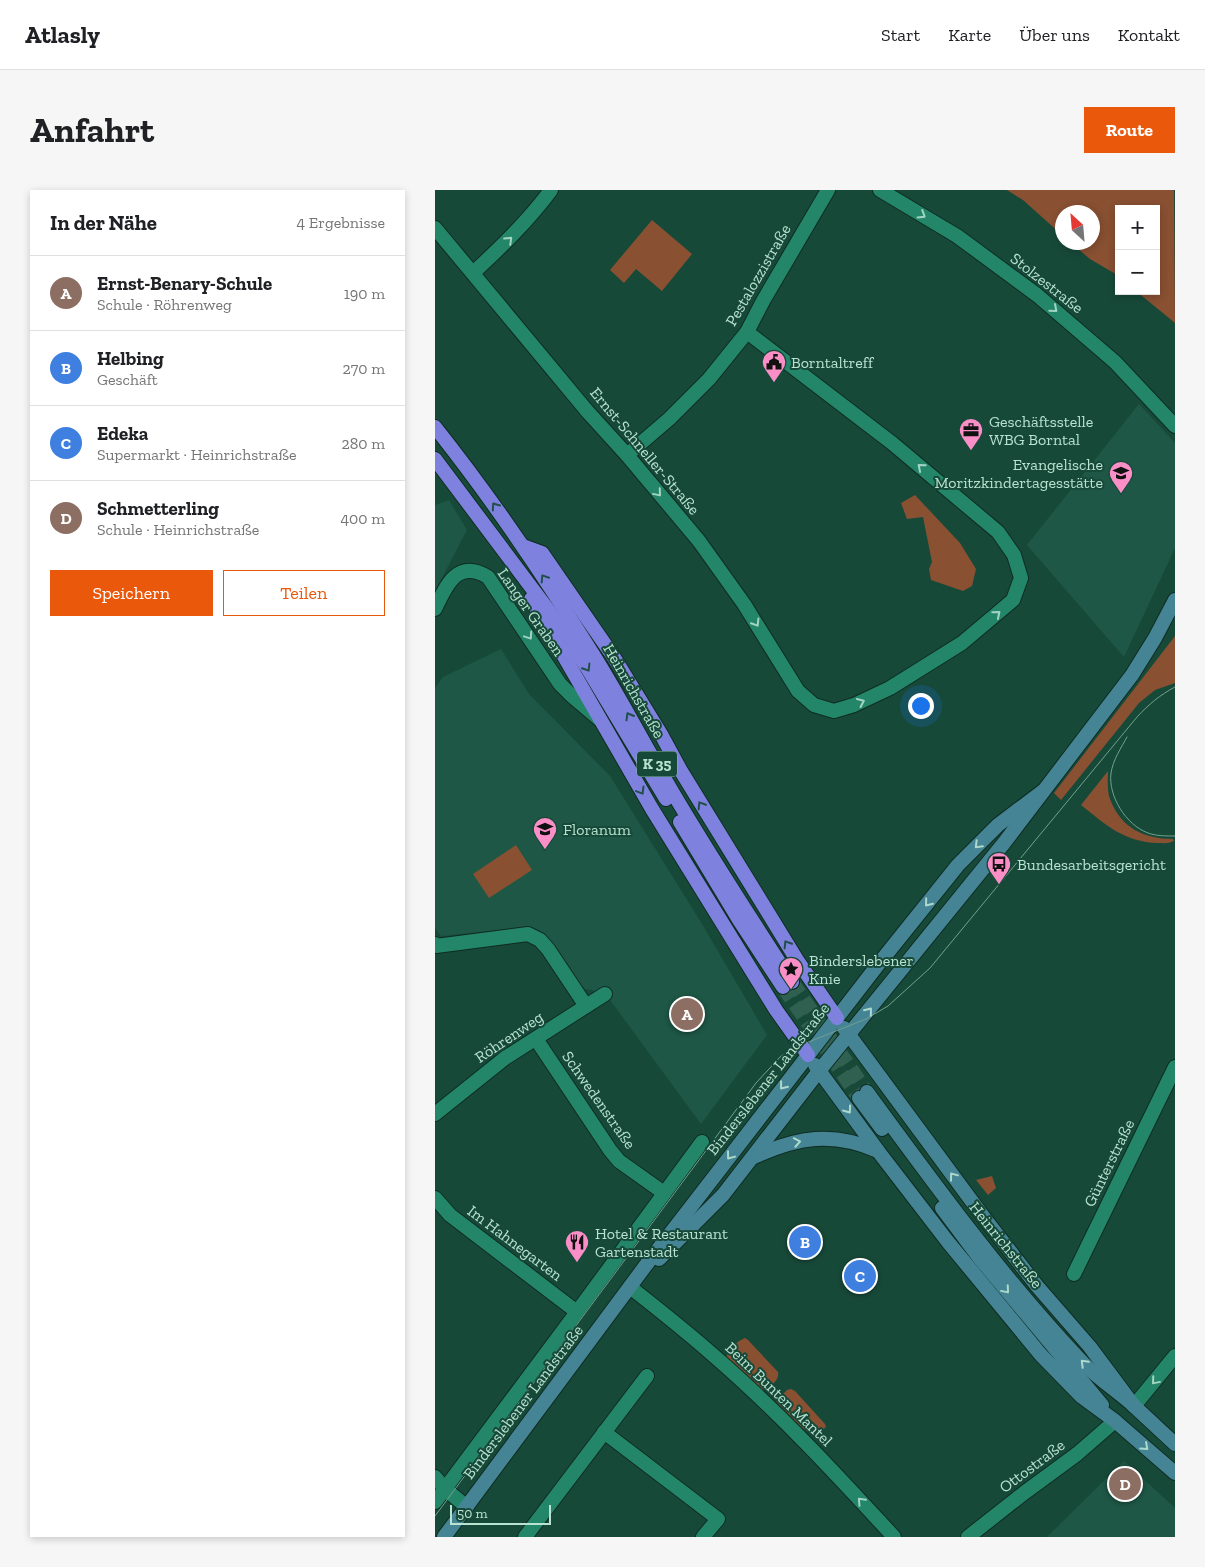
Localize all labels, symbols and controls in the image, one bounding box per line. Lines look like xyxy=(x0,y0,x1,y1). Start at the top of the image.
text: Atlasly xyxy=(25,20,100,49)
text: Start xyxy=(881,24,920,46)
text: Karte xyxy=(948,24,991,46)
text: Über uns xyxy=(1019,24,1090,46)
text: Kontakt xyxy=(1118,24,1180,46)
button: Route xyxy=(1084,107,1175,153)
text: Anfahrt xyxy=(30,109,154,151)
north arrow xyxy=(1055,205,1100,250)
map controls xyxy=(1115,205,1160,295)
button: + xyxy=(1115,205,1160,250)
one-way arrow xyxy=(916,208,925,218)
text: In der Nähe xyxy=(50,210,157,235)
text: 4 Ergebnisse xyxy=(297,213,385,232)
street label: Pestalozzistraße xyxy=(721,221,795,329)
one-way arrow xyxy=(503,237,512,246)
street label: Stolzestraße xyxy=(1007,249,1087,317)
button: − xyxy=(1115,250,1160,295)
text: Ernst-Benary-Schule xyxy=(97,272,272,295)
text: A xyxy=(61,284,72,303)
text: 190 m xyxy=(344,284,385,303)
text: Schule · Röhrenweg xyxy=(97,295,232,314)
one-way arrow xyxy=(1048,303,1057,312)
text: Helbing xyxy=(97,347,164,370)
public building icon: Borntaltreff xyxy=(761,349,787,383)
place label: Borntaltreff xyxy=(791,353,875,372)
text: B xyxy=(61,359,71,378)
text: 270 m xyxy=(343,359,385,378)
text: Geschäft xyxy=(97,370,158,389)
street label: Ernst-Schneller-Straße xyxy=(586,383,704,519)
place label: Geschäftsstelle WBG Borntal xyxy=(989,412,1093,449)
office icon: Geschäftsstelle WBG Borntal xyxy=(958,417,984,451)
text: Edeka xyxy=(97,422,148,445)
text: C xyxy=(61,434,71,453)
text: 280 m xyxy=(341,434,385,453)
text: Supermarkt · Heinrichstraße xyxy=(97,445,297,464)
place label: Evangelische Moritzkindertagesstätte xyxy=(934,455,1103,492)
school or university icon: Evangelische Moritzkindertagesstätte xyxy=(1108,460,1134,494)
one-way arrow xyxy=(917,463,926,472)
one-way arrow xyxy=(653,487,661,496)
text: Schmetterling xyxy=(97,497,219,520)
one-way arrow xyxy=(492,502,501,512)
text: D xyxy=(60,509,72,528)
text: 400 m xyxy=(341,509,385,528)
text: Schule · Heinrichstraße xyxy=(97,520,259,539)
street label: Langer Graben xyxy=(494,564,569,660)
button: Speichern xyxy=(50,570,213,616)
button: Teilen xyxy=(223,570,385,616)
one-way arrow xyxy=(541,574,550,584)
one-way arrow xyxy=(991,611,1000,620)
one-way arrow xyxy=(749,617,759,626)
one-way arrow xyxy=(523,631,532,640)
street label: Heinrichstraße xyxy=(599,640,669,742)
one-way arrow xyxy=(580,662,590,671)
your location xyxy=(908,693,934,719)
one-way arrow xyxy=(856,698,865,708)
one-way arrow xyxy=(625,713,635,722)
road number: K 35 xyxy=(637,752,677,776)
one-way arrow xyxy=(635,785,645,794)
one-way arrow xyxy=(698,802,708,811)
school or university icon: Floranum xyxy=(532,816,558,850)
place label: Floranum xyxy=(563,820,631,839)
one-way arrow xyxy=(975,839,984,848)
bus stop icon: Bundesarbeitsgericht xyxy=(986,851,1012,885)
place label: Bundesarbeitsgericht xyxy=(1017,855,1166,874)
one-way arrow xyxy=(925,897,933,906)
one-way arrow xyxy=(783,940,793,949)
place label: Binderslebener Knie xyxy=(809,951,914,988)
place icon: Binderslebener Knie xyxy=(778,956,804,990)
pin: A xyxy=(671,995,703,1033)
street label: Binderslebener Landstraße xyxy=(703,999,833,1159)
street label: Röhrenweg xyxy=(471,1007,547,1067)
one-way arrow xyxy=(863,1008,871,1017)
street label: Schwedenstraße xyxy=(558,1047,640,1153)
one-way arrow xyxy=(781,1080,789,1089)
one-way arrow xyxy=(842,1104,851,1114)
street label: Günterstraße xyxy=(1080,1116,1138,1210)
one-way arrow xyxy=(792,1137,801,1148)
one-way arrow xyxy=(727,1150,735,1159)
one-way arrow xyxy=(951,1173,959,1182)
street label: Heinrichstraße xyxy=(965,1198,1047,1292)
street label: Im Hahnegarten xyxy=(464,1201,567,1285)
pin: B xyxy=(789,1223,821,1261)
place label: Hotel & Restaurant Gartenstadt xyxy=(595,1224,728,1261)
restaurant icon: Hotel & Restaurant Gartenstadt xyxy=(564,1229,590,1263)
pin: C xyxy=(844,1257,876,1295)
one-way arrow xyxy=(1000,1284,1008,1293)
street label: Binderslebener Landstraße xyxy=(459,1321,587,1483)
street label: Beim Bunten Mantel xyxy=(721,1338,837,1450)
one-way arrow xyxy=(1081,1360,1090,1369)
one-way arrow xyxy=(1152,1375,1160,1384)
street label: Ottostraße xyxy=(995,1435,1069,1497)
one-way arrow xyxy=(1139,1441,1148,1450)
pin: D xyxy=(1109,1465,1141,1503)
one-way arrow xyxy=(858,1498,867,1507)
scale bar xyxy=(450,1502,551,1525)
text: 50 m xyxy=(457,1505,488,1522)

